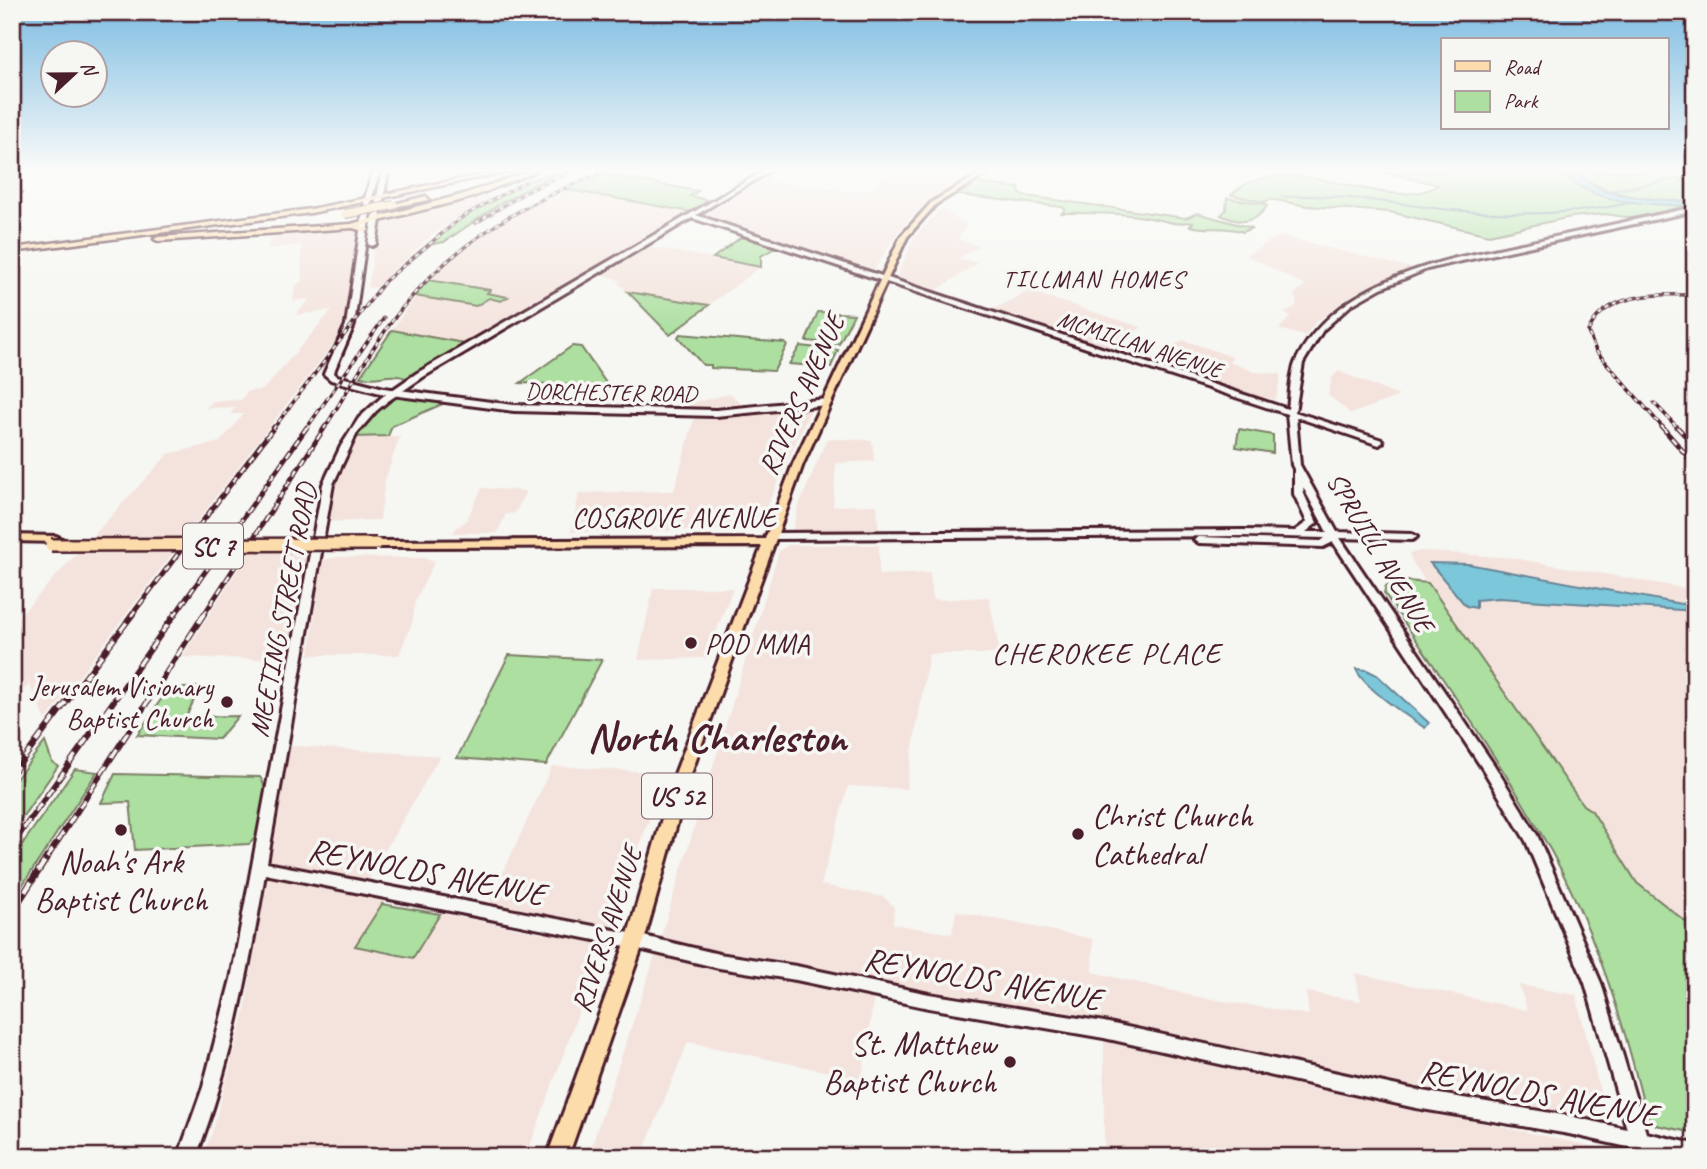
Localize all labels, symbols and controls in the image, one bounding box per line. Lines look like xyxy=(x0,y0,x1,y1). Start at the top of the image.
north arrow xyxy=(38,38,108,108)
legend xyxy=(1441,38,1668,130)
text: Road xyxy=(1504,54,1543,80)
text: N xyxy=(76,58,103,81)
text: Park xyxy=(1504,88,1539,114)
district label: TILLMAN HOMES xyxy=(1003,264,1188,294)
street label: MCMILLAN AVENUE xyxy=(1054,304,1229,386)
street label: RIVERS AVENUE xyxy=(750,305,854,480)
street label: DORCHESTER ROAD xyxy=(525,377,700,409)
street label: SPRUILL AVENUE xyxy=(1319,466,1444,642)
street label: MEETING STREET ROAD xyxy=(241,478,325,740)
street label: COSGROVE AVENUE xyxy=(572,500,779,535)
road number: SC 7 xyxy=(183,524,243,568)
place label: POD MMA xyxy=(705,626,810,661)
district label: CHEROKEE PLACE xyxy=(992,634,1224,672)
marker: POD MMA xyxy=(683,635,699,651)
place label: Jerusalem Visionary Baptist Church xyxy=(29,669,215,736)
marker: Jerusalem Visionary Baptist Church xyxy=(219,694,235,710)
district label: North Charleston xyxy=(588,711,849,764)
road number: US 52 xyxy=(642,774,712,818)
place label: Christ Church Cathedral xyxy=(1092,795,1254,875)
marker: Noah's Ark Baptist Church xyxy=(113,822,129,838)
marker: Christ Church Cathedral xyxy=(1070,826,1086,842)
street label: REYNOLDS AVENUE xyxy=(305,828,553,916)
street label: RIVERS AVENUE xyxy=(563,838,651,1017)
place label: Noah's Ark Baptist Church xyxy=(35,841,209,921)
street label: REYNOLDS AVENUE xyxy=(861,937,1109,1021)
place label: St. Matthew Baptist Church xyxy=(823,1023,999,1103)
street label: REYNOLDS AVENUE xyxy=(1417,1049,1665,1137)
marker: St. Matthew Baptist Church xyxy=(1002,1054,1018,1070)

